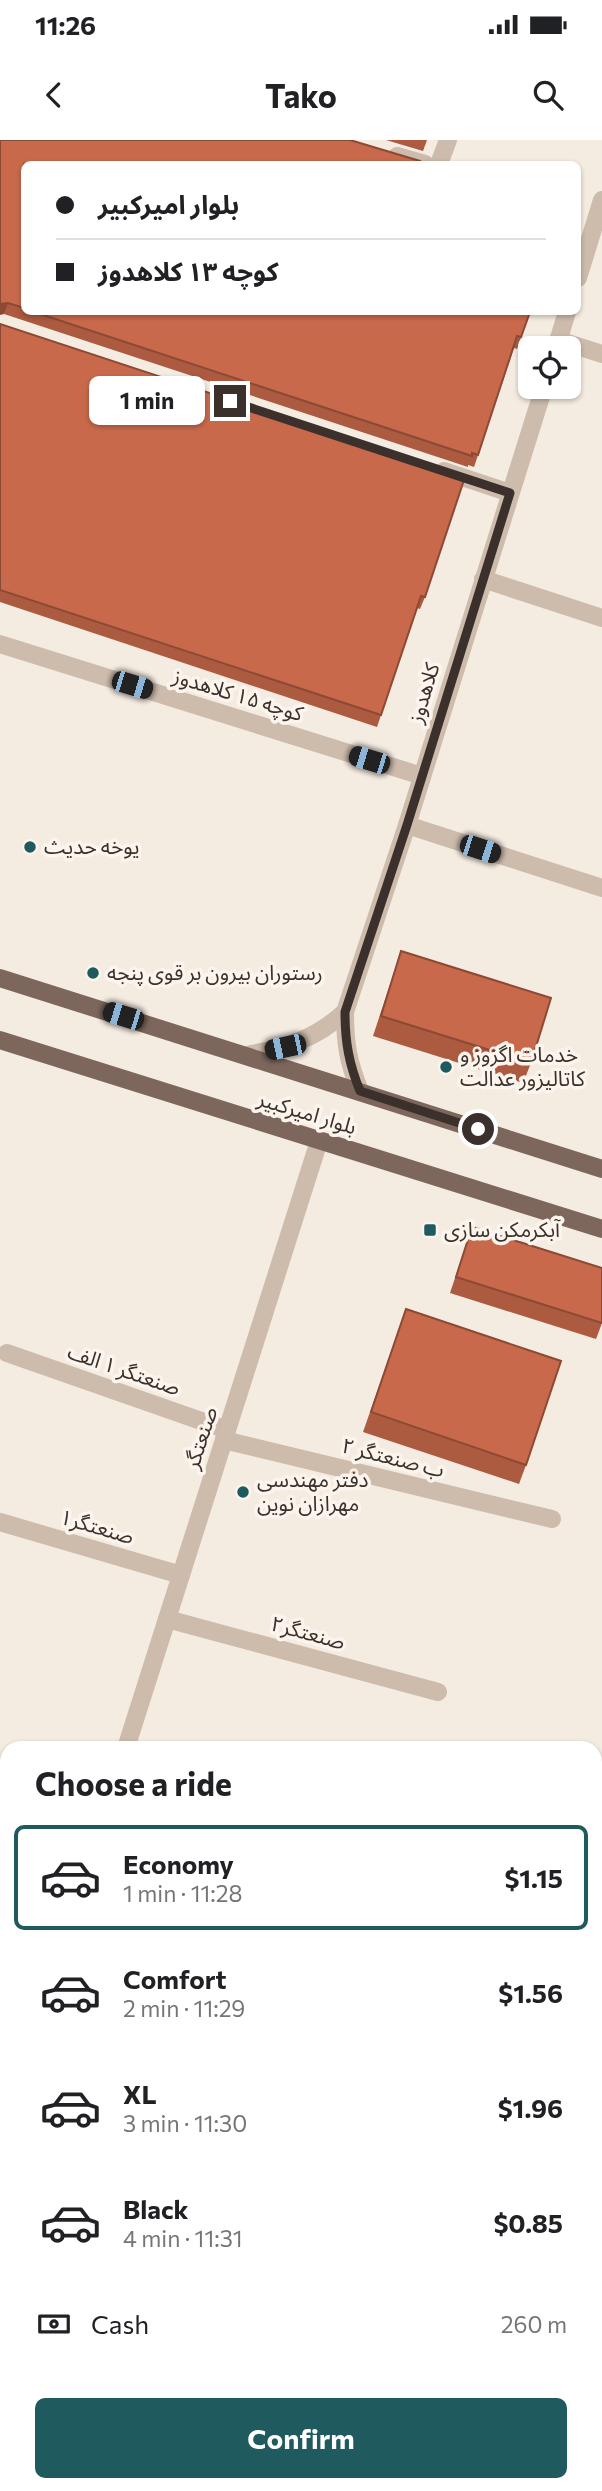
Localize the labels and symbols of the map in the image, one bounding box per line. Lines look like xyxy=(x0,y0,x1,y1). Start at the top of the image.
callout: 1 min xyxy=(90,376,205,426)
route end xyxy=(214,385,246,417)
street label: کلاهدوز xyxy=(401,659,445,727)
street label: کوچه ۱۵ کلاهدوز xyxy=(169,662,307,727)
car xyxy=(109,669,156,701)
car xyxy=(346,744,393,776)
place label: یوخه حدیث xyxy=(44,833,140,859)
car xyxy=(457,833,504,865)
marker: یوخه حدیث xyxy=(22,839,38,855)
place label: رستوران بیرون بر قوی پنجه xyxy=(107,959,323,986)
marker: رستوران بیرون بر قوی پنجه xyxy=(85,965,101,981)
car xyxy=(100,1000,147,1032)
car xyxy=(263,1032,308,1062)
place label: خدمات اگزوز و کاتالیزور عدالت xyxy=(460,1041,585,1091)
marker: خدمات اگزوز و کاتالیزور عدالت xyxy=(438,1059,454,1075)
street label: بلوار امیرکبیر xyxy=(254,1084,360,1139)
route start xyxy=(462,1113,494,1145)
place label: آبکرمکن سازی xyxy=(444,1216,561,1242)
marker: آبکرمکن سازی xyxy=(422,1222,438,1238)
street label: صنعتگر ۱ الف xyxy=(65,1338,184,1400)
street label: صنعتگر xyxy=(177,1403,222,1473)
street label: ۲ ب صنعتگر xyxy=(339,1432,447,1482)
place label: دفتر مهندسی مهرازان نوین xyxy=(257,1466,369,1516)
marker: دفتر مهندسی مهرازان نوین xyxy=(235,1484,251,1500)
street label: صنعتگر۱ xyxy=(57,1503,137,1549)
street label: صنعتگر۲ xyxy=(268,1610,348,1654)

